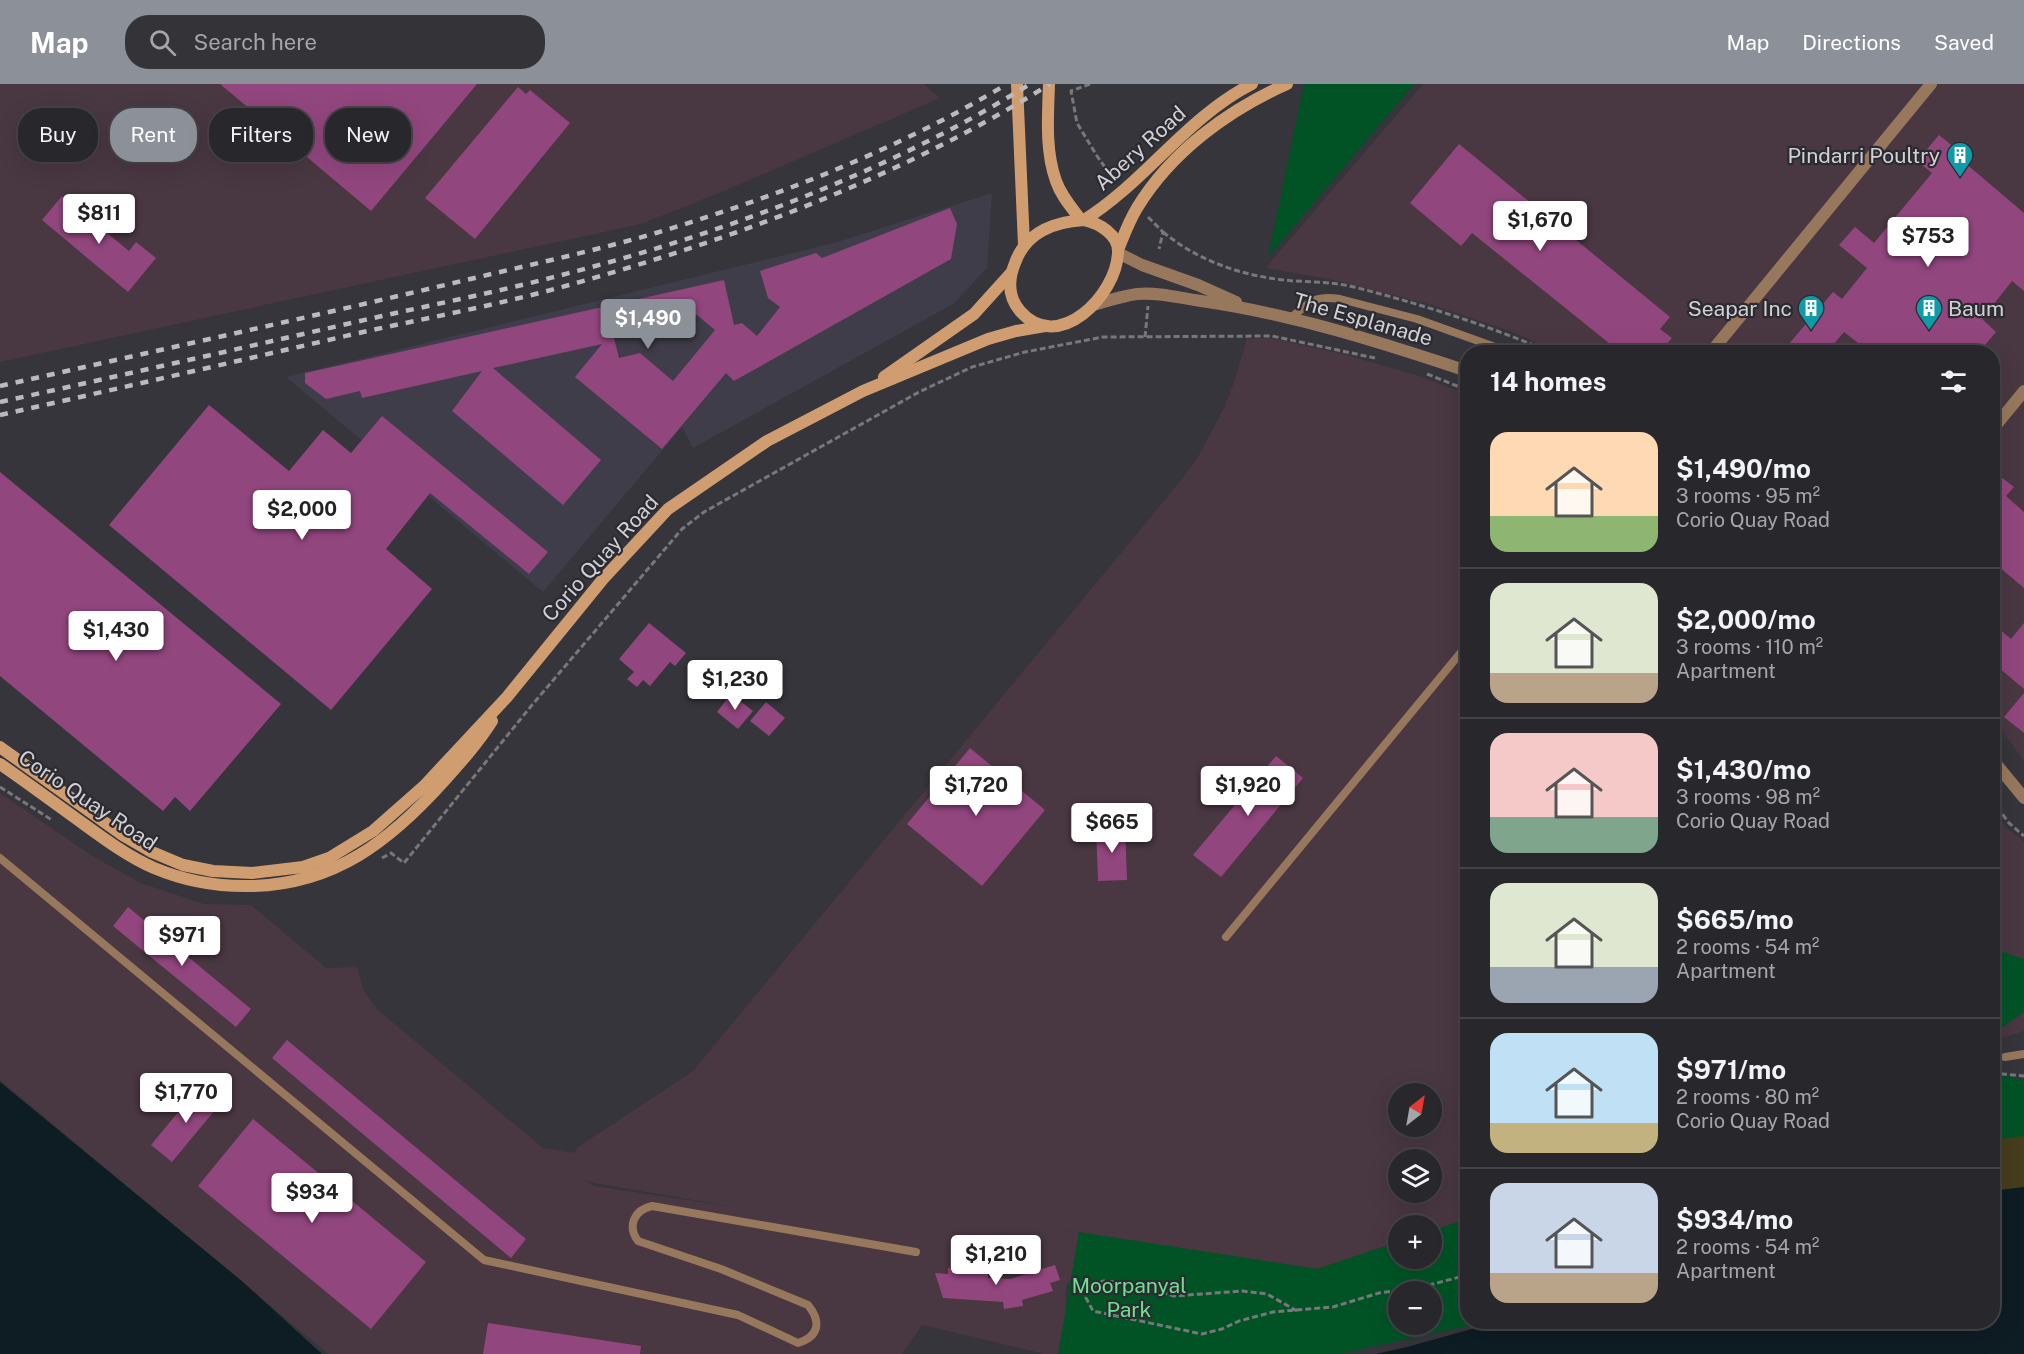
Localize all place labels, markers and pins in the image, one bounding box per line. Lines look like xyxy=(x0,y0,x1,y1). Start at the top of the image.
building icon: Pindarri Poultry xyxy=(1945,140,1975,178)
place label: Pindarri Poultry xyxy=(1788,143,1940,168)
pin: $811 xyxy=(63,194,135,245)
pin: $1,670 xyxy=(1491,201,1589,252)
pin: $753 xyxy=(1892,217,1964,268)
building icon: Seapar Inc xyxy=(1796,293,1826,331)
building icon: Baum xyxy=(1914,293,1944,331)
place label: Seapar Inc xyxy=(1688,296,1792,321)
place label: Baum xyxy=(1948,296,2004,321)
pin: $1,490 xyxy=(599,299,697,350)
pin: $2,000 xyxy=(253,490,351,541)
pin: $1,430 xyxy=(67,611,165,662)
pin: $1,230 xyxy=(686,660,784,711)
pin: $1,720 xyxy=(927,766,1025,817)
pin: $1,920 xyxy=(1199,766,1297,817)
pin: $665 xyxy=(1076,803,1148,854)
pin: $971 xyxy=(146,916,218,967)
pin: $1,770 xyxy=(137,1073,235,1124)
pin: $934 xyxy=(276,1173,348,1224)
pin: $1,210 xyxy=(947,1235,1045,1286)

